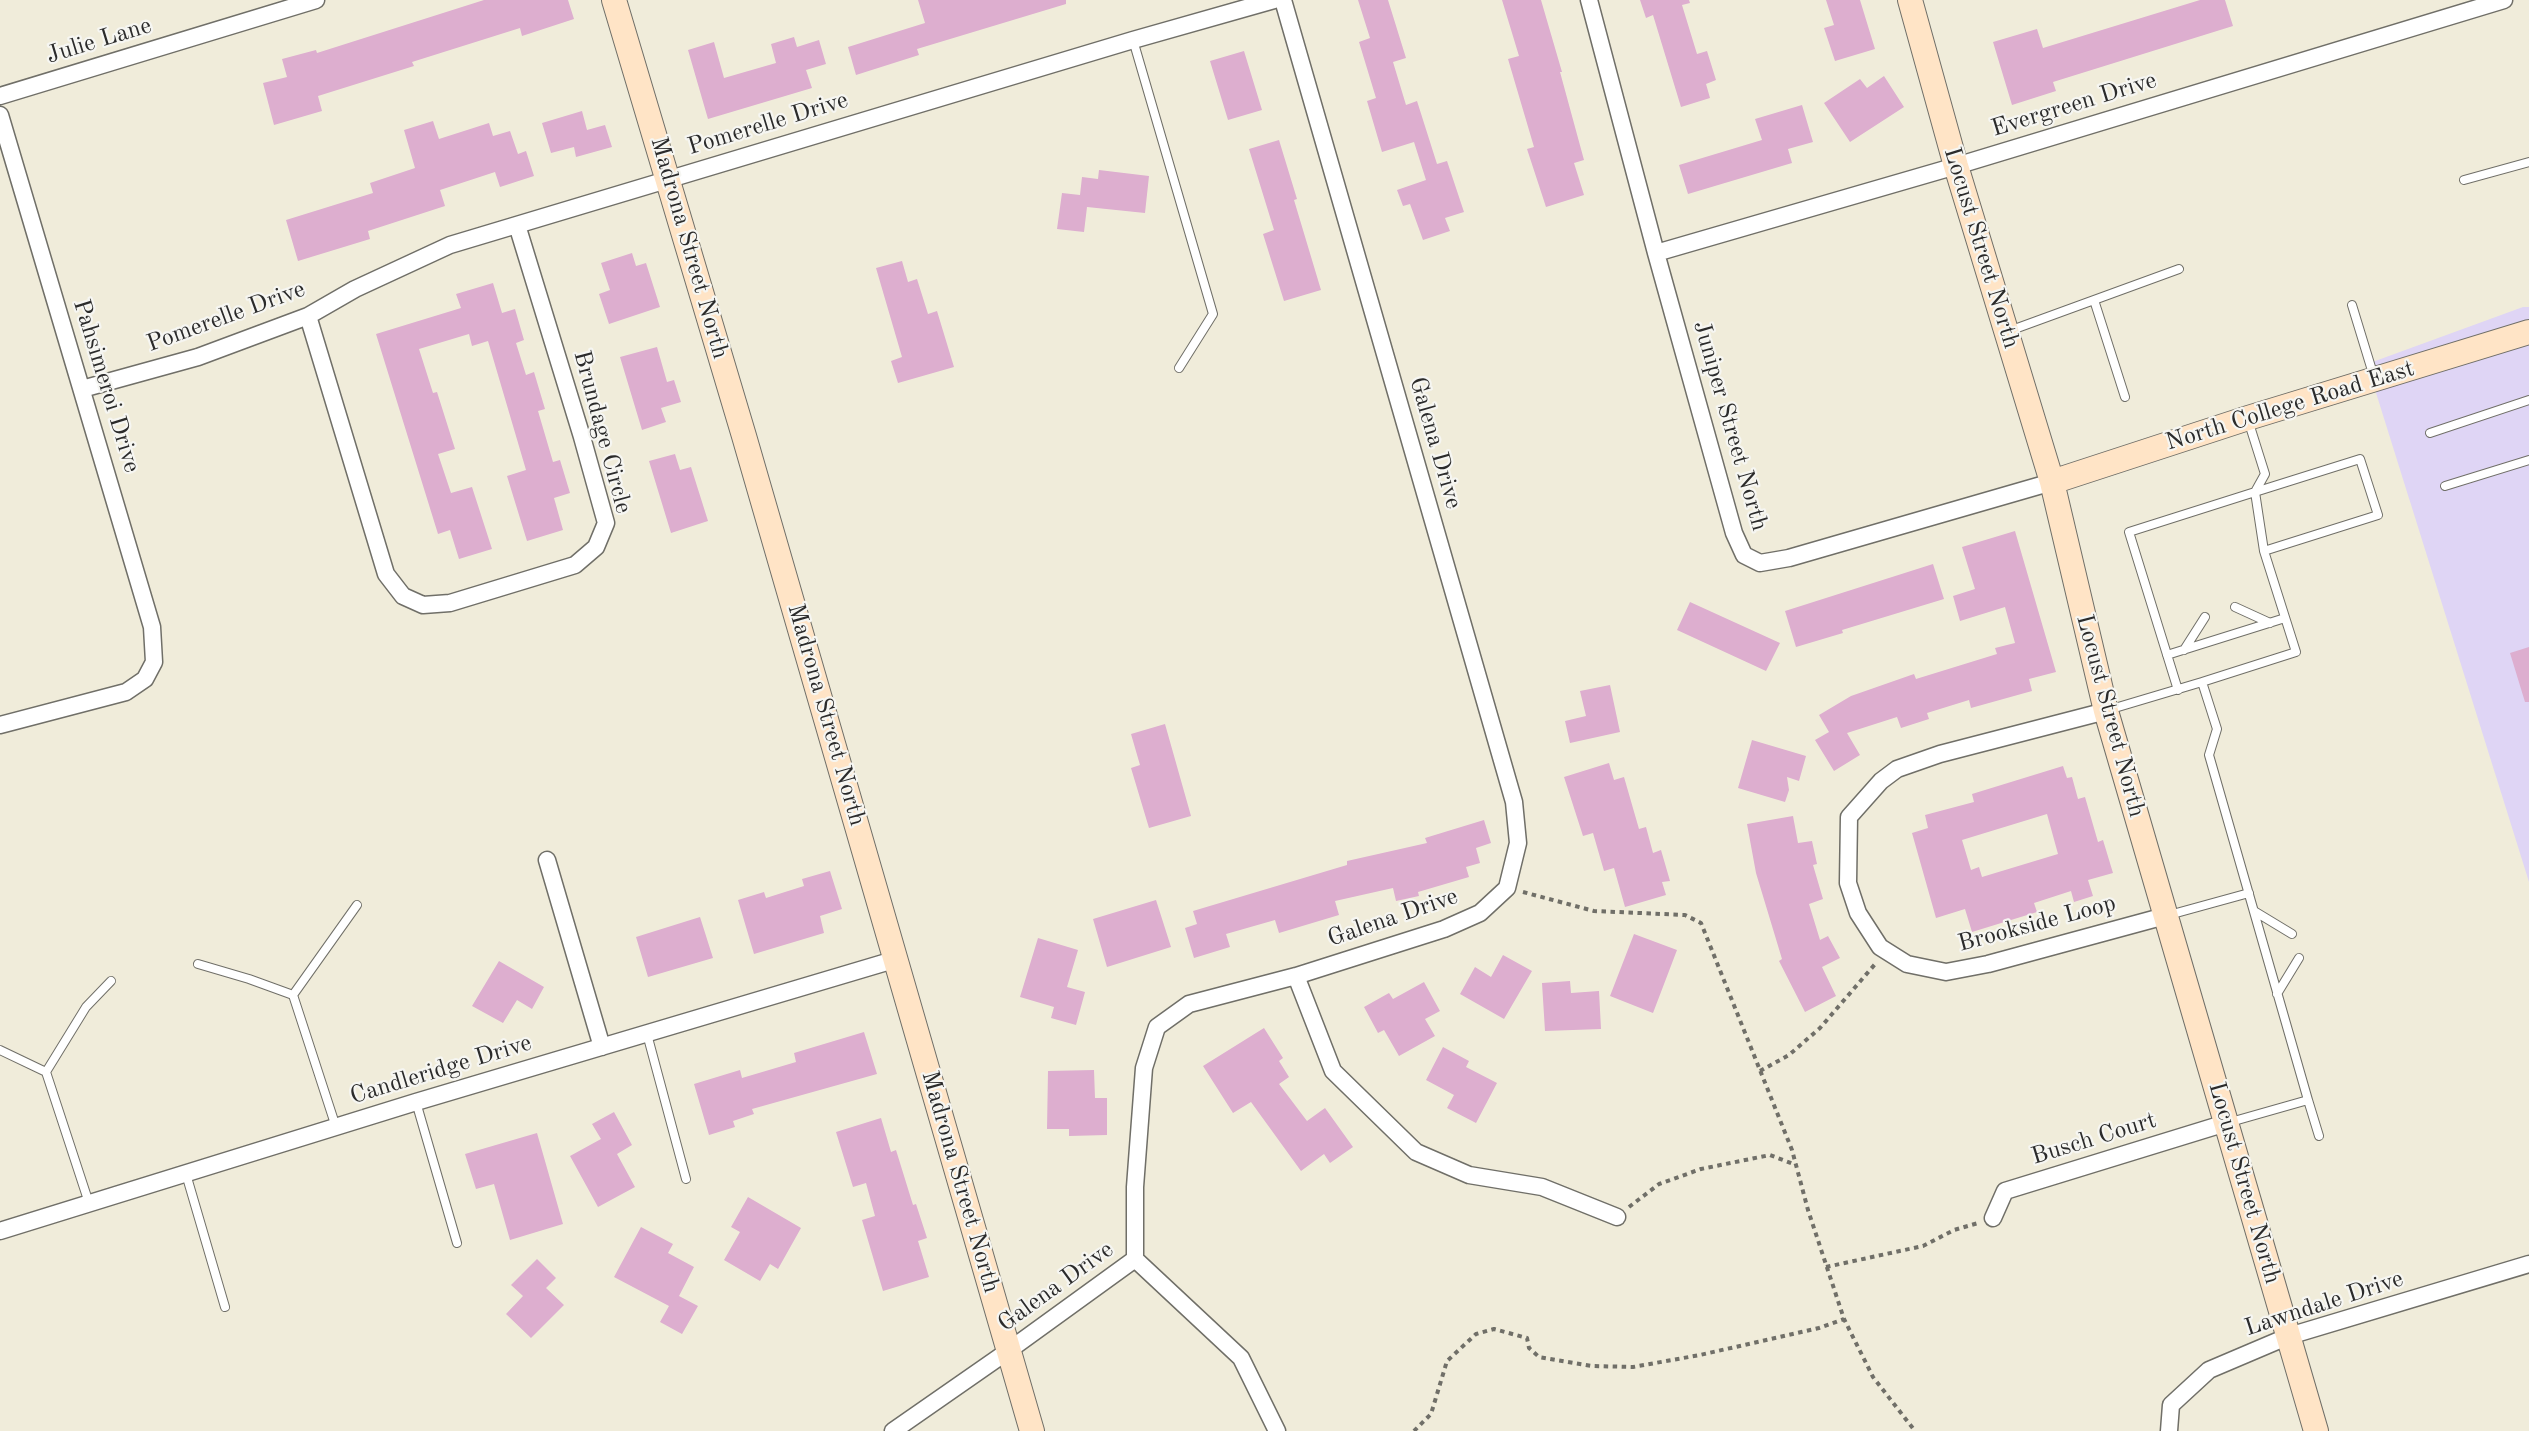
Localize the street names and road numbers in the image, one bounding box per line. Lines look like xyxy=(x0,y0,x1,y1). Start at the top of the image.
street label: Julie Lane xyxy=(43,11,155,71)
street label: Evergreen Drive xyxy=(1988,66,2160,144)
street label: Pomerelle Drive xyxy=(684,86,852,162)
street label: Madrona Street North xyxy=(643,134,735,362)
street label: Locust Street North xyxy=(1937,144,2025,352)
street label: Pomerelle Drive xyxy=(143,275,309,359)
street label: Pahsimeroi Drive xyxy=(66,296,146,476)
street label: Juniper Street North xyxy=(1686,318,1774,534)
street label: Brundage Circle xyxy=(566,347,638,517)
street label: North College Road East xyxy=(2162,354,2418,458)
street label: Galena Drive xyxy=(1402,374,1468,512)
street label: Madrona Street North xyxy=(780,601,872,829)
street label: Locust Street North xyxy=(2069,611,2151,821)
street label: Galena Drive xyxy=(1324,882,1462,954)
street label: Brookside Loop xyxy=(1955,889,2119,959)
street label: Candleridge Drive xyxy=(347,1029,535,1111)
street label: Madrona Street North xyxy=(914,1068,1006,1296)
street label: Locust Street North xyxy=(2201,1079,2287,1287)
street label: Busch Court xyxy=(2028,1106,2160,1172)
street label: Galena Drive xyxy=(993,1235,1119,1339)
street label: Lawndale Drive xyxy=(2241,1265,2407,1343)

